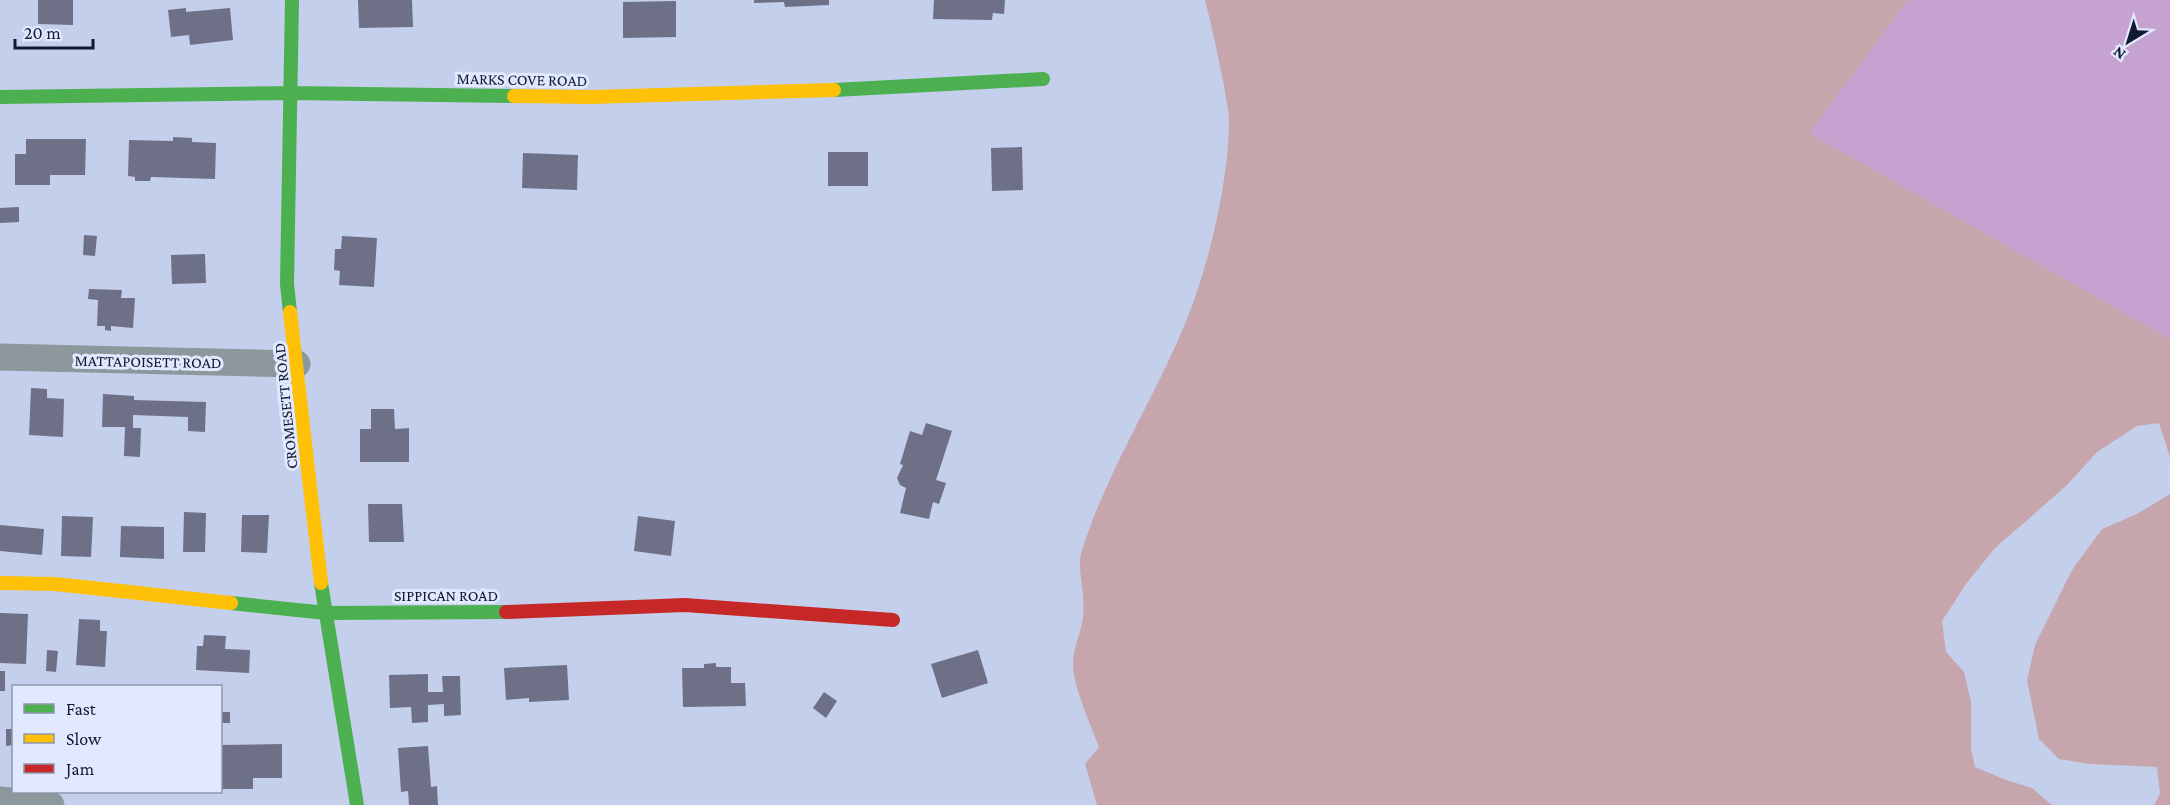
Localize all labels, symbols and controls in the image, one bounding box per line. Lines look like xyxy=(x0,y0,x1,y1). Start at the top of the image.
scale bar xyxy=(15,12,93,50)
north arrow xyxy=(2098,12,2158,72)
text: 20 m xyxy=(24,23,61,43)
text: N xyxy=(2109,43,2129,63)
street label: MARKS COVE ROAD xyxy=(457,70,587,89)
street label: CROMESETT ROAD xyxy=(270,342,301,470)
street label: MATTAPOISETT ROAD xyxy=(74,352,222,371)
street label: SIPPICAN ROAD xyxy=(394,587,498,604)
legend xyxy=(12,685,222,793)
text: Fast xyxy=(66,699,97,719)
text: Slow xyxy=(66,729,102,749)
text: Jam xyxy=(64,759,95,779)

